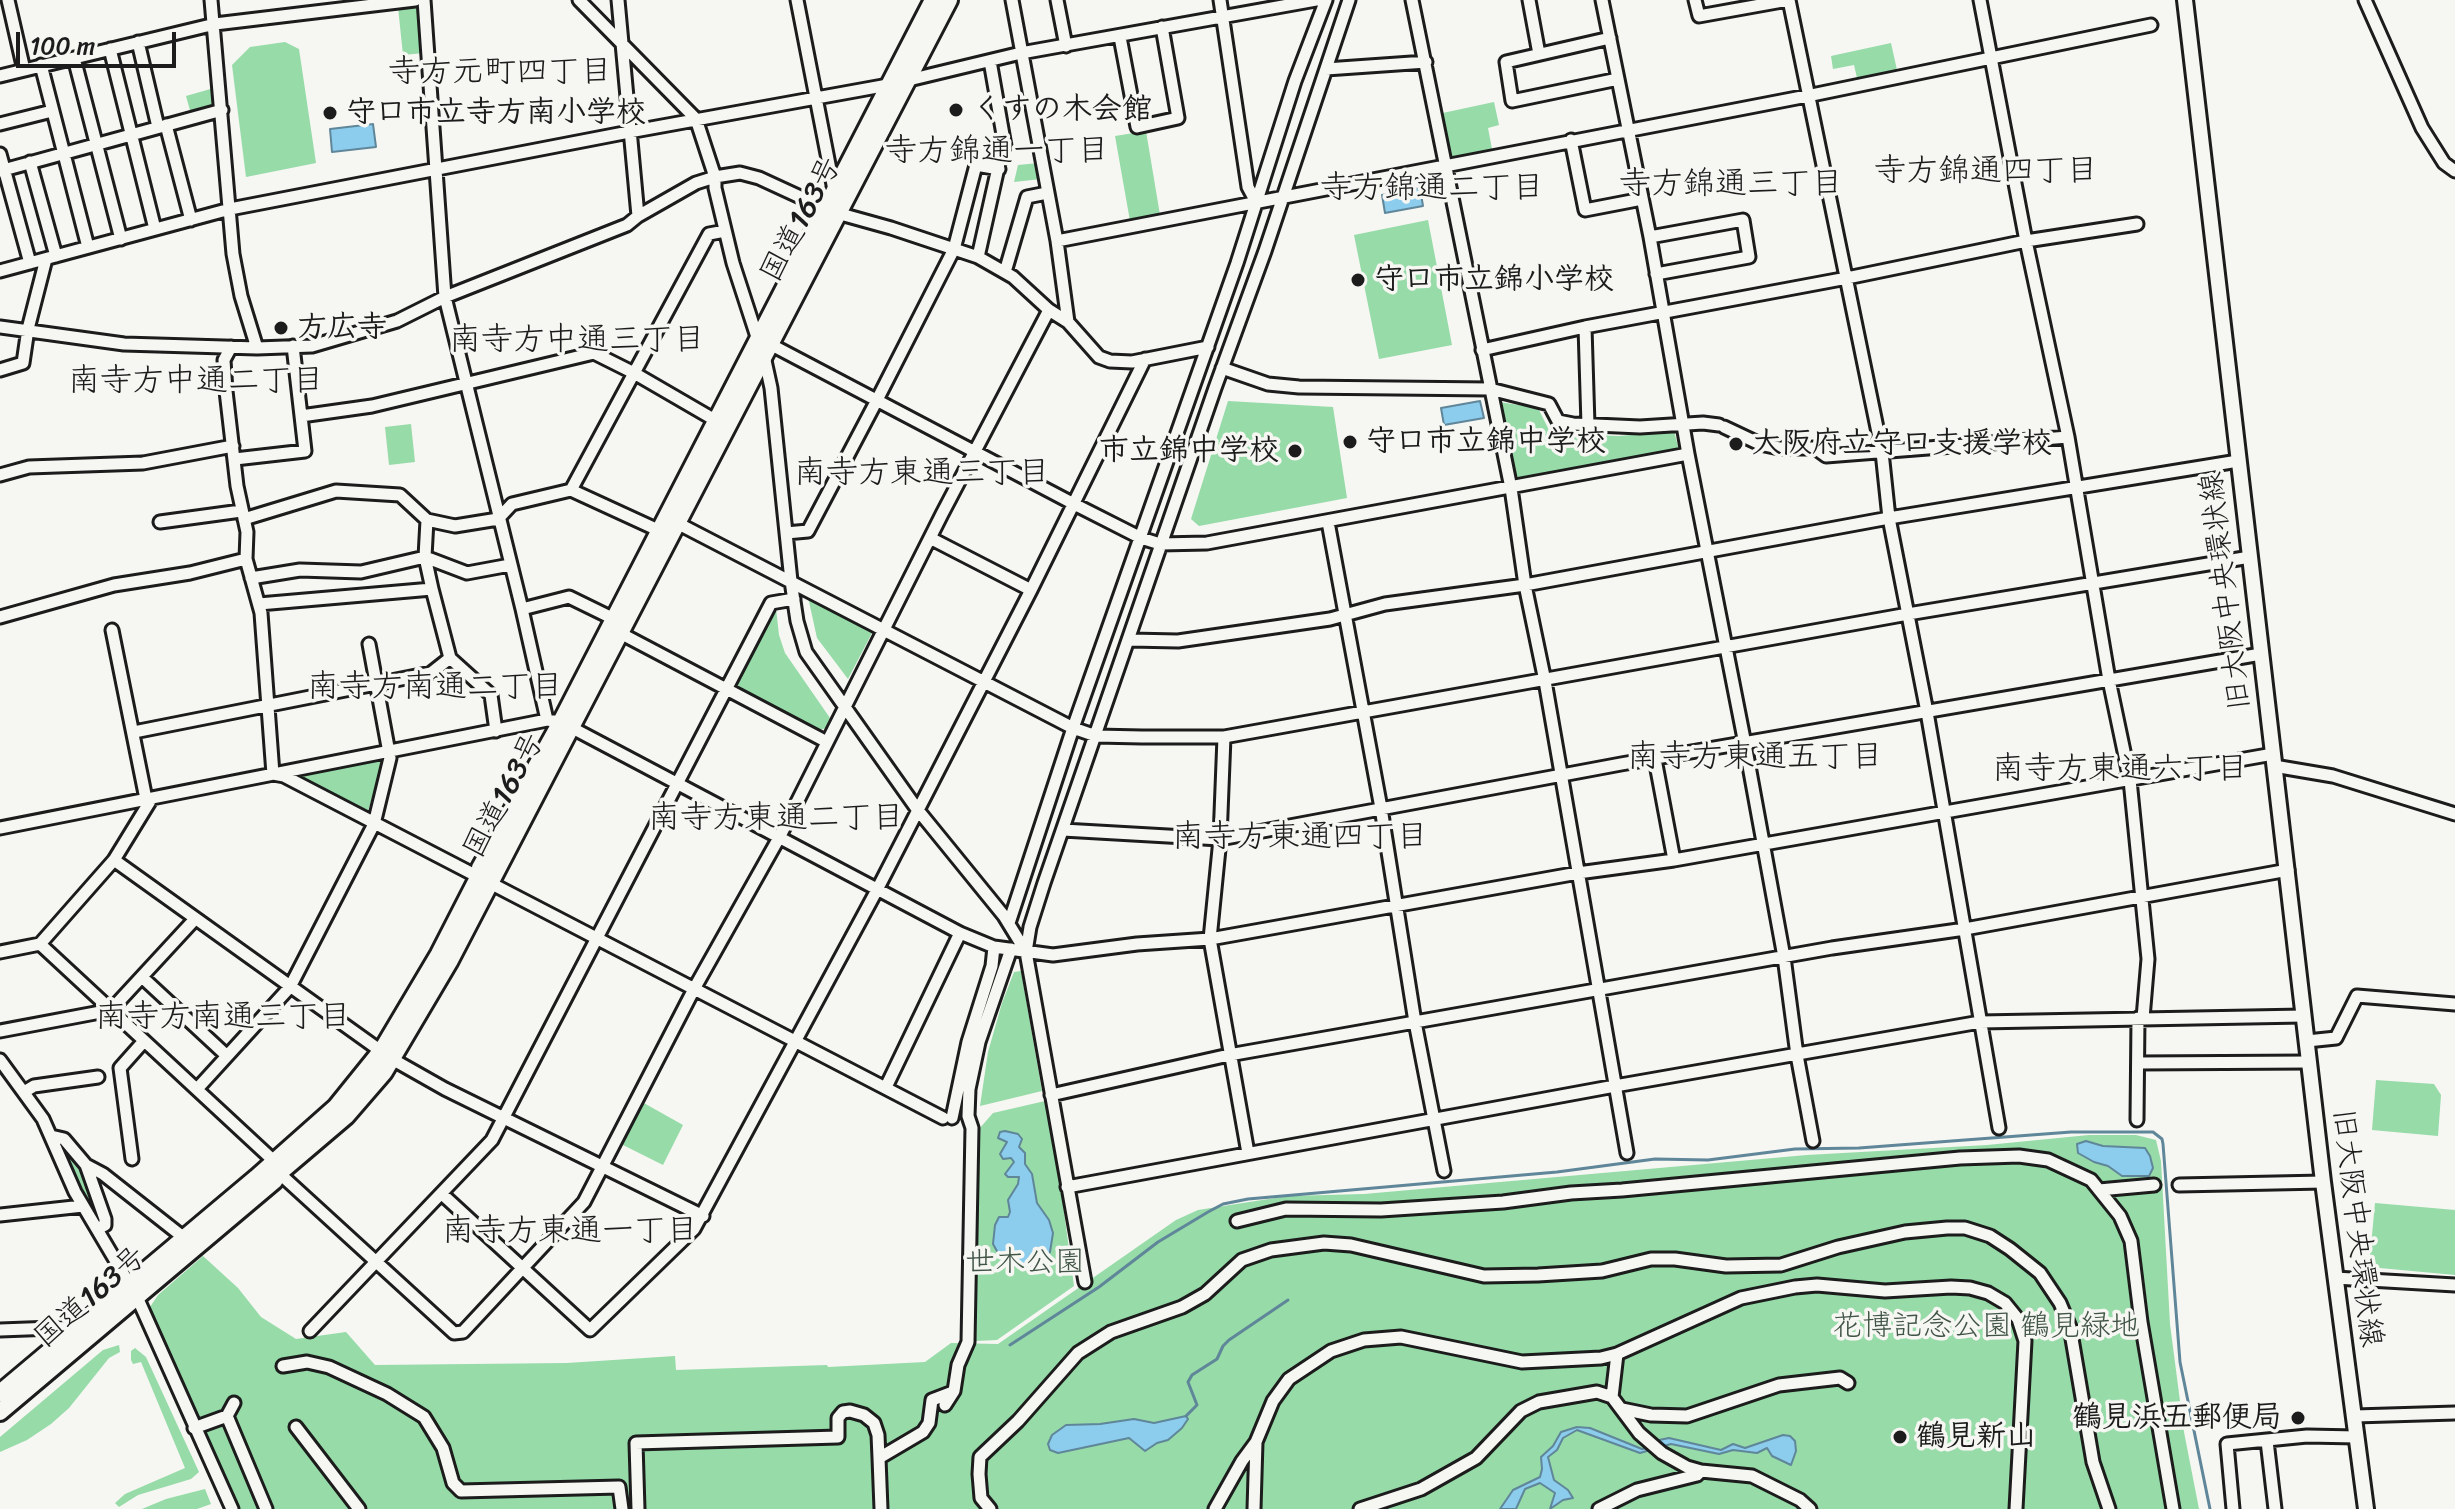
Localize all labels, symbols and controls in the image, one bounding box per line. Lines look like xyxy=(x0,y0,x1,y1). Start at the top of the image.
scale bar xyxy=(20,16,180,66)
text: 100 m xyxy=(30,25,95,67)
district label: 寺方元町四丁目 xyxy=(388,54,612,92)
place label: くすの木会館 xyxy=(972,92,1152,128)
place label: 守口市立寺方南小学校 xyxy=(346,95,646,131)
marker: くすの木会館 xyxy=(947,101,965,119)
marker: 守口市立寺方南小学校 xyxy=(321,104,339,122)
district label: 寺方錦通一丁目 xyxy=(885,133,1109,171)
street label: 国道163号 xyxy=(754,151,850,289)
district label: 寺方錦通四丁目 xyxy=(1874,153,2098,191)
district label: 寺方錦通三丁目 xyxy=(1619,166,1843,204)
district label: 寺方錦通二丁目 xyxy=(1320,170,1544,208)
place label: 守口市立錦小学校 xyxy=(1374,262,1614,298)
marker: 守口市立錦小学校 xyxy=(1349,271,1367,289)
place label: 方広寺 xyxy=(297,310,387,346)
marker: 方広寺 xyxy=(272,319,290,337)
district label: 南寺方中通三丁目 xyxy=(449,322,705,360)
district label: 南寺方中通二丁目 xyxy=(68,363,324,401)
place label: 守口市立錦中学校 xyxy=(1366,424,1606,460)
place label: 大阪府立守口支援学校 xyxy=(1752,426,2052,462)
place label: 市立錦中学校 xyxy=(1099,433,1279,469)
marker: 守口市立錦中学校 xyxy=(1341,433,1359,451)
marker: 大阪府立守口支援学校 xyxy=(1727,435,1745,453)
marker: 市立錦中学校 xyxy=(1286,442,1304,460)
district label: 南寺方東通三丁目 xyxy=(794,455,1050,493)
street label: 旧大阪中央環状線 xyxy=(2195,470,2259,712)
district label: 南寺方南通二丁目 xyxy=(307,669,563,707)
street label: 国道163号 xyxy=(457,727,553,865)
district label: 南寺方東通五丁目 xyxy=(1627,739,1883,777)
district label: 南寺方東通六丁目 xyxy=(1992,751,2248,789)
district label: 南寺方東通二丁目 xyxy=(648,800,904,838)
district label: 南寺方東通四丁目 xyxy=(1172,819,1428,857)
district label: 南寺方南通三丁目 xyxy=(95,999,351,1037)
street label: 旧大阪中央環状線 xyxy=(2324,1107,2388,1349)
district label: 南寺方東通一丁目 xyxy=(442,1213,698,1251)
street label: 国道163号 xyxy=(28,1240,154,1356)
park label: 世木公園 xyxy=(965,1245,1085,1281)
park label: 花博記念公園 鶴見緑地 xyxy=(1832,1309,2140,1345)
place label: 鶴見浜五郵便局 xyxy=(2072,1400,2282,1436)
marker: 鶴見浜五郵便局 xyxy=(2289,1409,2307,1427)
place label: 鶴見新山 xyxy=(1916,1419,2036,1455)
marker: 鶴見新山 xyxy=(1891,1428,1909,1446)

